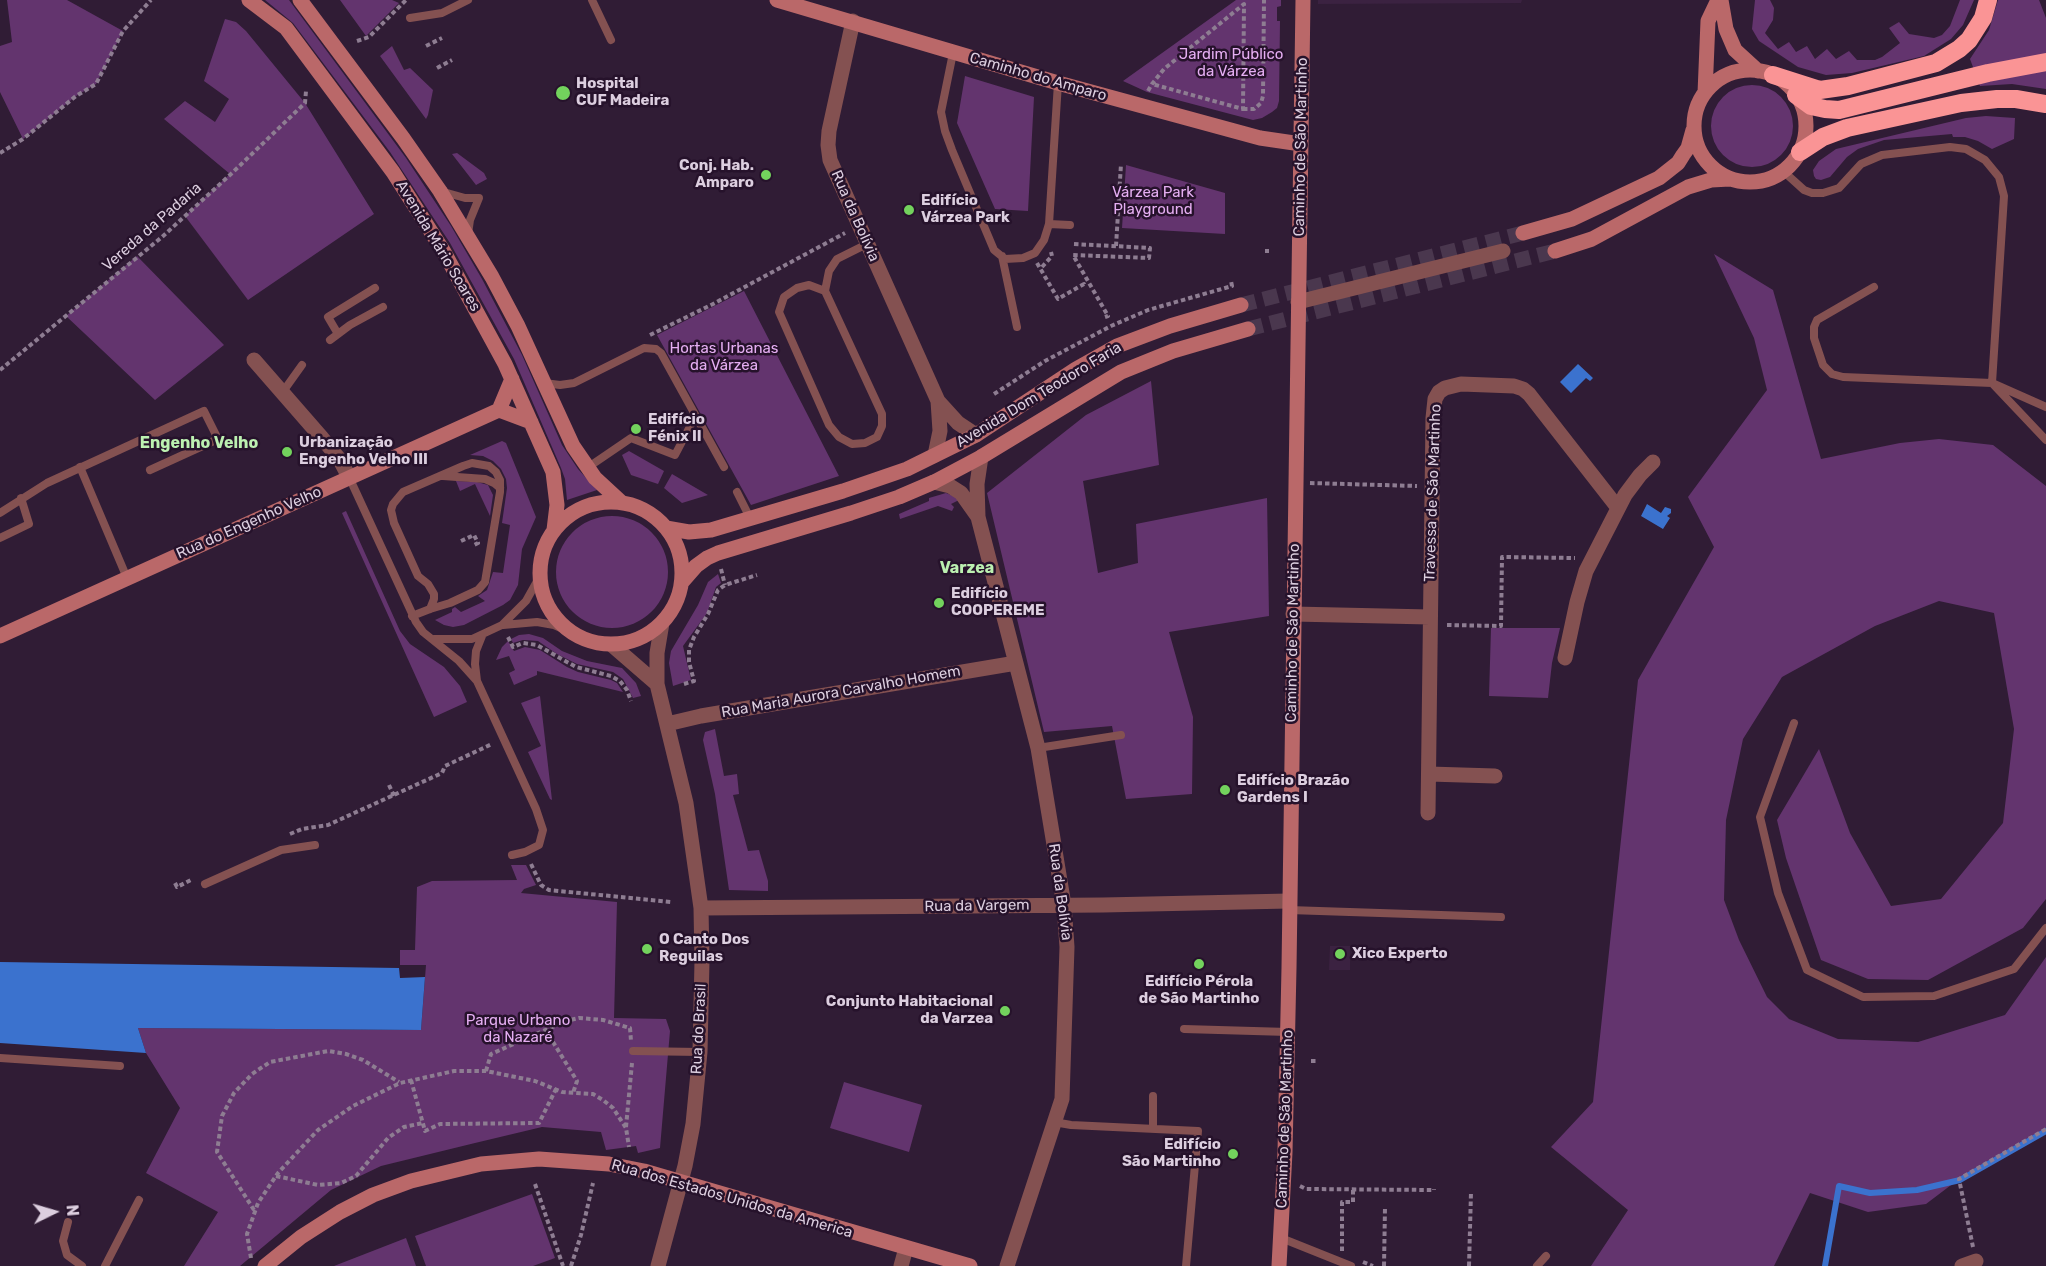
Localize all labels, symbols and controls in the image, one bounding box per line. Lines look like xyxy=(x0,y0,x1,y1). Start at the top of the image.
park label: Jardim Público da Várzea xyxy=(1179,46,1283,81)
street label: Caminho do Amparo xyxy=(967,49,1109,105)
street label: Caminho de São Martinho xyxy=(1290,57,1312,237)
place label: Hospital CUF Madeira xyxy=(576,75,669,110)
marker: Hospital CUF Madeira xyxy=(554,84,572,102)
place label: Conj. Hab. Amparo xyxy=(679,157,754,192)
marker: Conj. Hab. Amparo xyxy=(759,168,773,182)
street label: Rua da Bolívia xyxy=(827,168,883,264)
street label: Avenida Mário Soares xyxy=(392,177,484,315)
street label: Vereda da Padaria xyxy=(99,179,205,275)
park label: Várzea Park Playground xyxy=(1112,184,1194,219)
place label: Edifício Várzea Park xyxy=(921,192,1010,227)
marker: Edifício Várzea Park xyxy=(902,203,916,217)
street label: Avenida Dom Teodoro Faria xyxy=(953,339,1125,451)
park label: Hortas Urbanas da Várzea xyxy=(670,340,778,375)
street label: Travessa de São Martinho xyxy=(1421,404,1445,582)
place label: Edifício Fénix II xyxy=(648,411,705,446)
marker: Edifício Fénix II xyxy=(629,422,643,436)
district label: Engenho Velho xyxy=(140,433,258,453)
place label: Urbanização Engenho Velho III xyxy=(299,434,428,469)
marker: Urbanização Engenho Velho III xyxy=(280,445,294,459)
street label: Rua do Engenho Velho xyxy=(174,483,324,563)
street label: Caminho de São Martinho xyxy=(1282,543,1304,723)
district label: Varzea xyxy=(940,558,994,578)
place label: Edifício COOPEREME xyxy=(951,585,1045,620)
marker: Edifício COOPEREME xyxy=(932,596,946,610)
street label: Rua Maria Aurora Carvalho Homem xyxy=(720,662,962,722)
place label: Edifício Brazão Gardens I xyxy=(1237,772,1350,807)
marker: Edifício Brazão Gardens I xyxy=(1218,783,1232,797)
street label: Rua da Bolívia xyxy=(1044,842,1076,942)
street label: Rua da Vargem xyxy=(924,896,1030,916)
place label: O Canto Dos Reguilas xyxy=(659,931,749,966)
marker: O Canto Dos Reguilas xyxy=(640,942,654,956)
place label: Xico Experto xyxy=(1352,945,1448,963)
marker: Xico Experto xyxy=(1333,947,1347,961)
marker: Edifício Pérola de São Martinho xyxy=(1192,957,1206,971)
place label: Edifício Pérola de São Martinho xyxy=(1139,973,1259,1008)
street label: Rua do Brasil xyxy=(688,983,710,1075)
place label: Conjunto Habitacional da Varzea xyxy=(826,993,993,1028)
marker: Conjunto Habitacional da Varzea xyxy=(998,1004,1012,1018)
park label: Parque Urbano da Nazaré xyxy=(466,1012,570,1047)
street label: Caminho de São Martinho xyxy=(1273,1029,1297,1209)
place label: Edifício São Martinho xyxy=(1122,1136,1221,1171)
marker: Edifício São Martinho xyxy=(1226,1147,1240,1161)
street label: Rua dos Estados Unidos da America xyxy=(609,1156,855,1242)
north arrow xyxy=(24,1182,84,1242)
text: N xyxy=(62,1204,82,1217)

